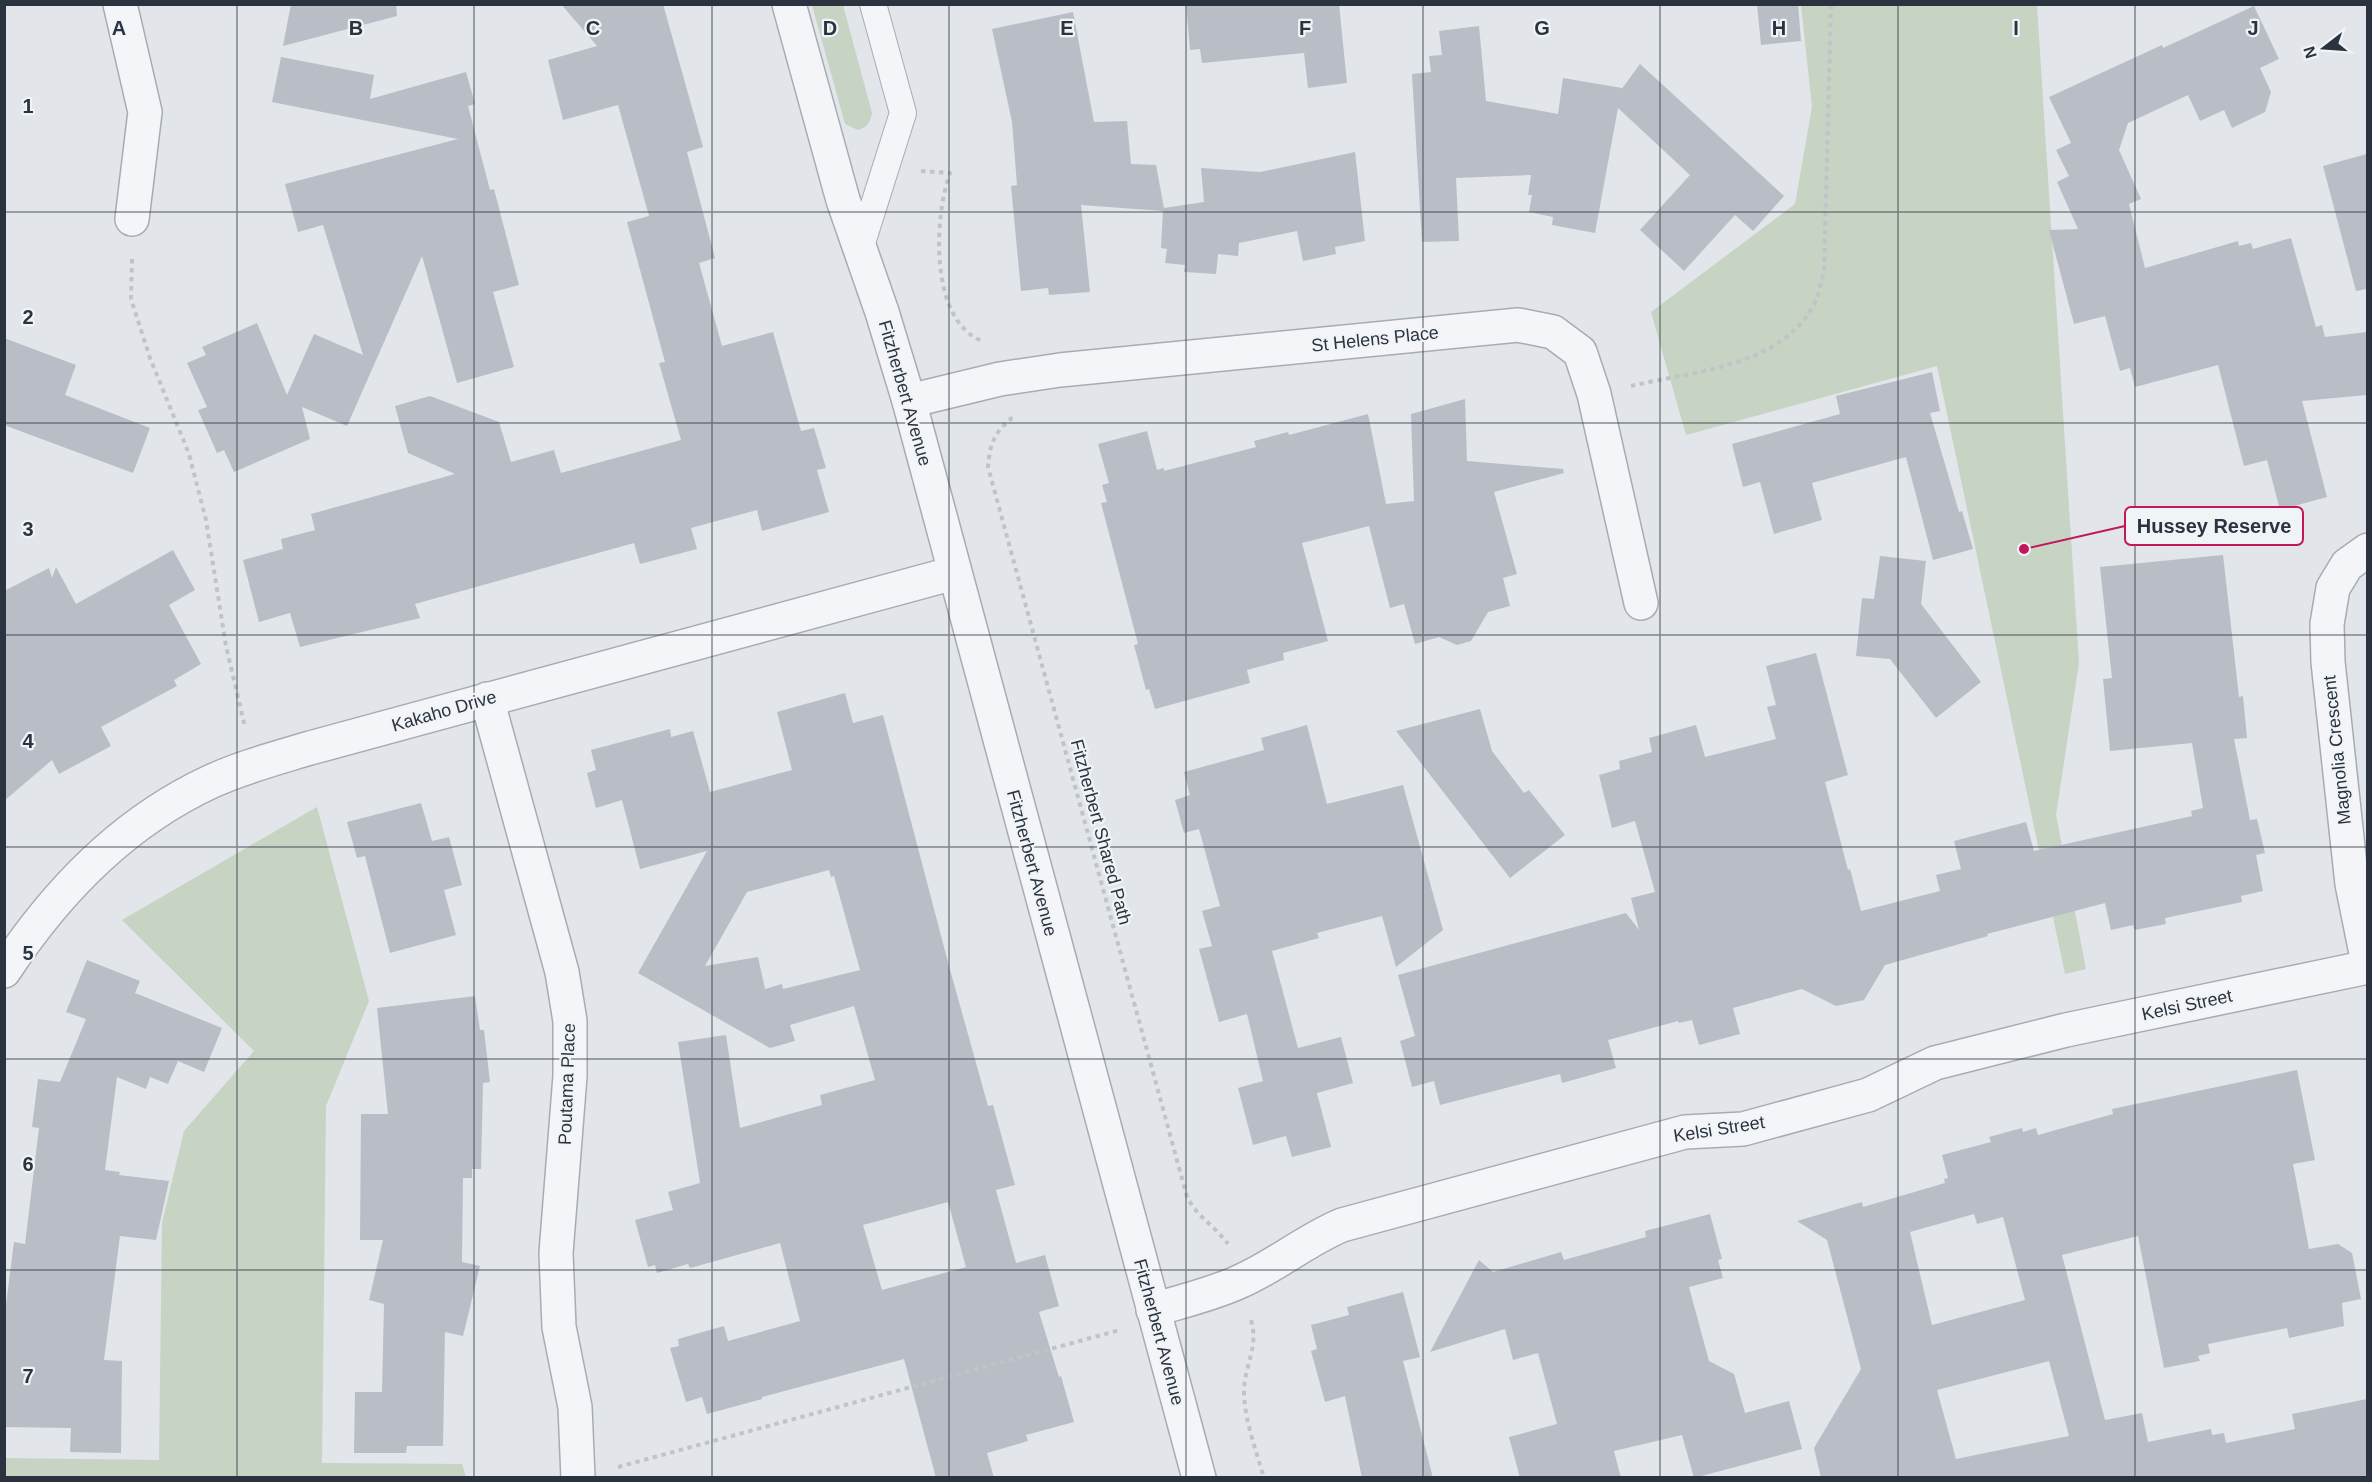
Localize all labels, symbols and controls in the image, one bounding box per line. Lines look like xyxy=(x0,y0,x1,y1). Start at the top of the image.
text: A xyxy=(112,17,126,39)
text: B xyxy=(349,17,363,39)
text: C xyxy=(586,17,600,39)
text: D xyxy=(823,17,837,39)
text: E xyxy=(1060,17,1074,39)
text: F xyxy=(1299,17,1311,39)
text: G xyxy=(1534,17,1550,39)
text: H xyxy=(1772,17,1786,39)
text: I xyxy=(2013,17,2019,39)
text: J xyxy=(2247,17,2259,39)
north arrow xyxy=(2294,18,2354,78)
text: N xyxy=(2300,44,2320,60)
text: 1 xyxy=(22,95,34,117)
text: 2 xyxy=(22,306,34,328)
street label: Fitzherbert Avenue xyxy=(875,318,935,468)
street label: St Helens Place xyxy=(1310,322,1440,356)
callout: Hussey Reserve xyxy=(2125,507,2303,545)
text: Hussey Reserve xyxy=(2137,515,2291,537)
text: 3 xyxy=(22,518,34,540)
street label: Magnolia Crescent xyxy=(2319,674,2355,826)
street label: Kakaho Drive xyxy=(389,686,499,736)
text: 4 xyxy=(22,730,34,752)
street label: Fitzherbert Shared Path xyxy=(1067,737,1135,927)
street label: Fitzherbert Avenue xyxy=(1003,788,1061,938)
text: 5 xyxy=(22,942,34,964)
street label: Kelsi Street xyxy=(2140,986,2234,1024)
street label: Poutama Place xyxy=(555,1023,579,1145)
street label: Kelsi Street xyxy=(1672,1112,1766,1146)
text: 6 xyxy=(22,1153,34,1175)
street label: Fitzherbert Avenue xyxy=(1130,1257,1188,1407)
text: 7 xyxy=(22,1365,34,1387)

